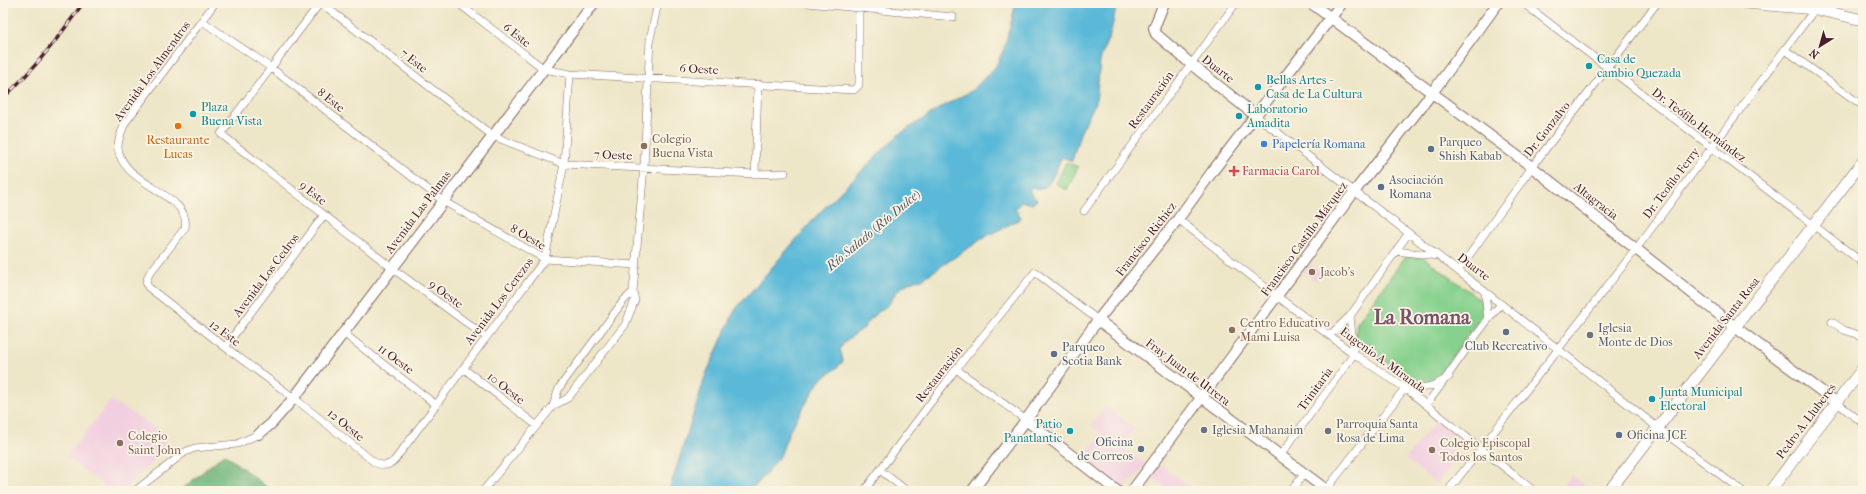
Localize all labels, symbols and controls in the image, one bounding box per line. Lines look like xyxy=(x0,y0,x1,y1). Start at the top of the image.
street label: Avenida Los Almendros xyxy=(110,18,193,125)
street label: 6 Este xyxy=(500,20,534,50)
north arrow xyxy=(1800,26,1840,66)
text: N xyxy=(1807,45,1822,61)
street label: 7 Este xyxy=(398,46,430,76)
street label: Duarte xyxy=(1199,52,1237,86)
place label: Casa de cambio Quezada xyxy=(1597,52,1681,80)
street label: 6 Oeste xyxy=(679,61,719,77)
marker: Casa de cambio Quezada xyxy=(1584,61,1594,71)
street label: Restauración xyxy=(1125,68,1177,132)
place label: Bellas Artes - Casa de La Cultura xyxy=(1266,73,1363,101)
marker: Bellas Artes - Casa de La Cultura xyxy=(1253,82,1263,92)
street label: 8 Este xyxy=(315,85,347,115)
street label: Dr. Teófilo Hernández xyxy=(1649,85,1749,165)
street label: Dr. Gonzalvo xyxy=(1521,99,1573,159)
place label: Plaza Buena Vista xyxy=(201,100,263,128)
place label: Laboratorio Amadita xyxy=(1246,102,1308,130)
marker: Plaza Buena Vista xyxy=(188,109,198,119)
marker: Laboratorio Amadita xyxy=(1234,111,1244,121)
marker: Restaurante Lucas xyxy=(173,121,183,131)
place label: Colegio Buena Vista xyxy=(652,132,714,160)
place label: Restaurante Lucas xyxy=(146,133,210,161)
place label: Parqueo Shish Kabab xyxy=(1439,135,1502,163)
place label: Papelería Romana xyxy=(1272,137,1366,151)
marker: Papelería Romana xyxy=(1259,139,1269,149)
marker: Colegio Buena Vista xyxy=(639,141,649,151)
marker: Parqueo Shish Kabab xyxy=(1426,144,1436,154)
street label: Dr. Teofilo Ferry xyxy=(1640,144,1703,221)
street label: 7 Oeste xyxy=(594,147,633,163)
place label: Farmacia Carol xyxy=(1242,164,1320,178)
marker: Farmacia Carol xyxy=(1229,166,1239,176)
street label: Avenida Las Palmas xyxy=(382,167,454,257)
place label: Asociación Romana xyxy=(1388,173,1443,201)
street label: 9 Este xyxy=(297,178,330,208)
street label: Francisco Castillo Márquez xyxy=(1258,178,1351,299)
street label: Altagracia xyxy=(1570,179,1621,223)
marker: Asociación Romana xyxy=(1376,182,1386,192)
water label: Río Salado (Río Dulce) xyxy=(822,186,923,274)
street label: Francisco Richiez xyxy=(1113,199,1180,279)
street label: 8 Oeste xyxy=(508,221,548,253)
street label: Avenida Los Cedros xyxy=(229,230,302,320)
street label: Duarte xyxy=(1455,250,1493,284)
street label: Avenida Los Cerezos xyxy=(461,254,537,348)
place label: Jacob's xyxy=(1319,265,1355,279)
marker: Jacob's xyxy=(1307,267,1317,277)
street label: Avenida Santa Rosa xyxy=(1689,274,1763,362)
street label: 9 Oeste xyxy=(426,277,466,311)
district label: La Romana xyxy=(1374,306,1471,329)
place label: Centro Educativo Mami Luisa xyxy=(1240,316,1330,344)
street label: 12 Este xyxy=(207,317,243,349)
place label: Iglesia Monte de Dios xyxy=(1598,321,1673,349)
street label: Eugenio A. Miranda xyxy=(1337,324,1429,396)
marker: Centro Educativo Mami Luisa xyxy=(1227,325,1237,335)
marker: Club Recreativo xyxy=(1501,327,1511,337)
marker: Iglesia Monte de Dios xyxy=(1585,330,1595,340)
street label: Fray Juan de Utrera xyxy=(1143,336,1233,409)
place label: Club Recreativo xyxy=(1465,339,1547,353)
place label: Parqueo Scotia Bank xyxy=(1062,340,1123,368)
street label: 11 Oeste xyxy=(375,341,417,377)
street label: Restauración xyxy=(913,343,965,405)
marker: Parqueo Scotia Bank xyxy=(1049,349,1059,359)
street label: Trinitaria xyxy=(1295,364,1336,413)
street label: 10 Oeste xyxy=(485,369,527,407)
street label: Pedro A. Lluberes xyxy=(1773,380,1839,461)
place label: Junta Municipal Electoral xyxy=(1659,385,1743,413)
marker: Junta Municipal Electoral xyxy=(1647,394,1657,404)
street label: 12 Oeste xyxy=(325,406,367,444)
place label: Patio Panatlantic xyxy=(1004,417,1062,445)
place label: Parroquia Santa Rosa de Lima xyxy=(1336,417,1418,445)
place label: Iglesia Mahanaim xyxy=(1212,423,1303,437)
marker: Iglesia Mahanaim xyxy=(1199,425,1209,435)
marker: Patio Panatlantic xyxy=(1065,426,1075,436)
marker: Parroquia Santa Rosa de Lima xyxy=(1323,426,1333,436)
place label: Oficina JCE xyxy=(1627,428,1687,442)
place label: Colegio Saint John xyxy=(128,429,181,457)
marker: Oficina JCE xyxy=(1614,430,1624,440)
place label: Oficina de Correos xyxy=(1077,435,1134,463)
place label: Colegio Episcopal Todos los Santos xyxy=(1440,436,1531,464)
marker: Colegio Saint John xyxy=(115,438,125,448)
marker: Oficina de Correos xyxy=(1136,444,1146,454)
marker: Colegio Episcopal Todos los Santos xyxy=(1427,445,1437,455)

